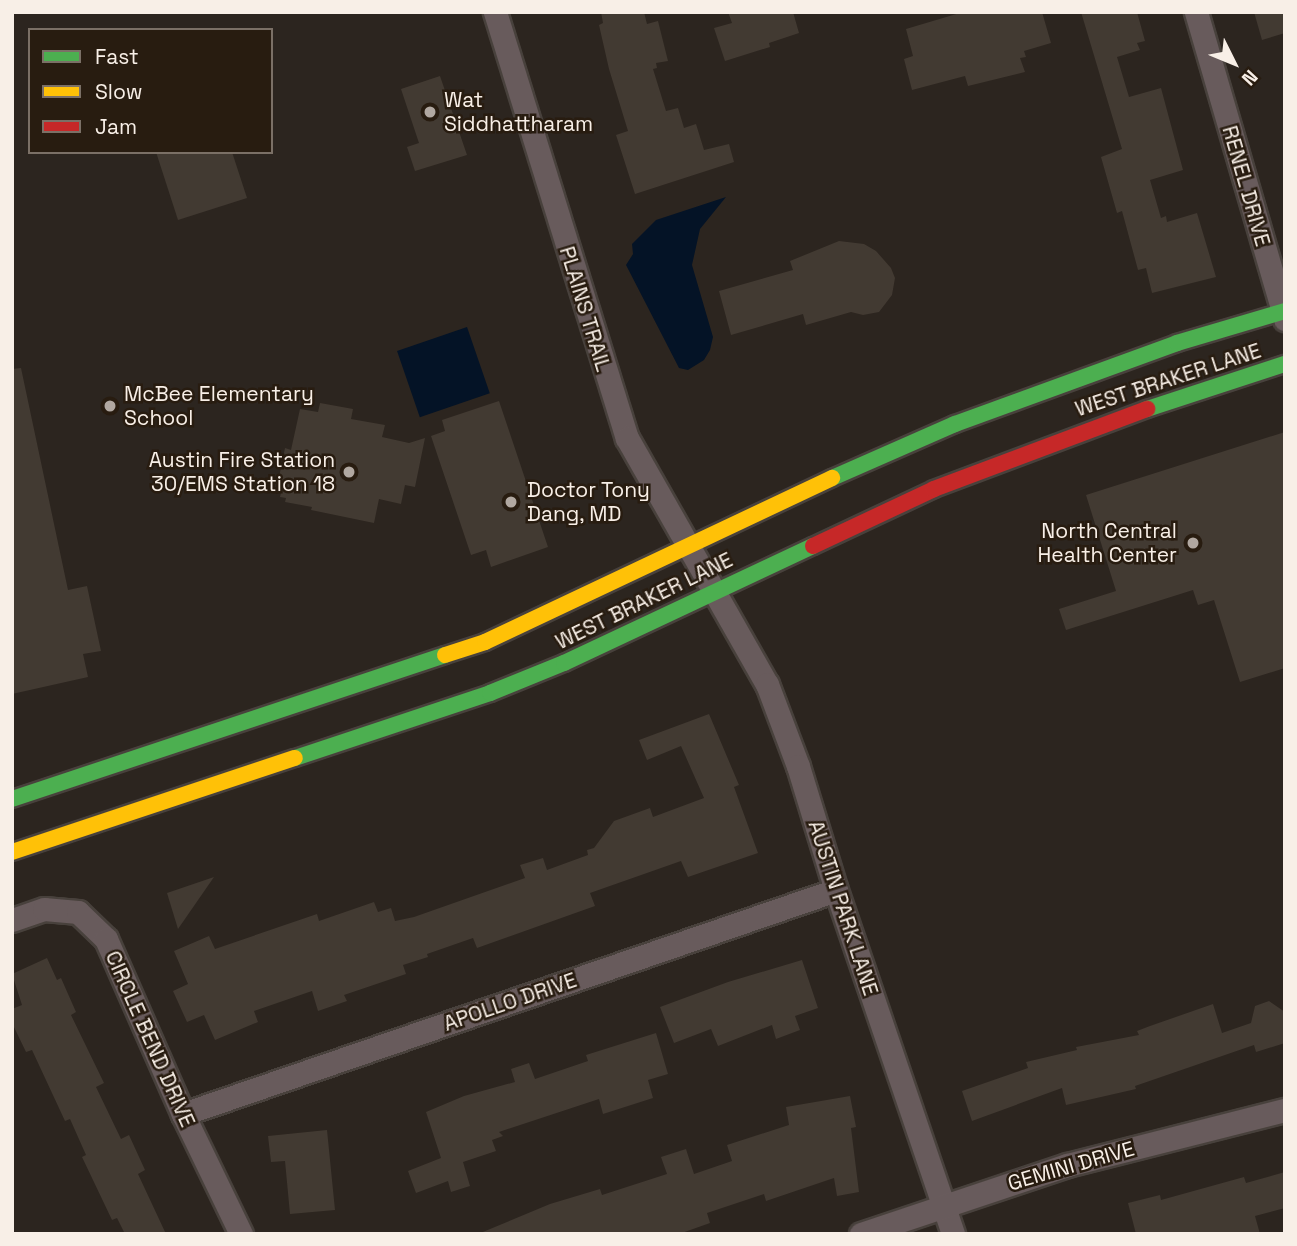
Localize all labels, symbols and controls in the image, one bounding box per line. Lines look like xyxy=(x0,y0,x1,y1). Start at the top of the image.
legend xyxy=(28,28,273,154)
north arrow xyxy=(1199,28,1269,98)
text: Fast xyxy=(95,43,139,70)
text: N xyxy=(1236,64,1263,91)
text: Slow xyxy=(95,78,143,105)
place label: Wat Siddhattharam xyxy=(444,87,593,137)
marker: Wat Siddhattharam xyxy=(422,104,438,120)
text: Jam xyxy=(95,113,137,140)
street label: RENEL DRIVE xyxy=(1217,123,1275,249)
street label: PLAINS TRAIL xyxy=(554,243,616,375)
street label: WEST BRAKER LANE xyxy=(1072,338,1264,422)
place label: McBee Elementary School xyxy=(124,381,314,431)
marker: McBee Elementary School xyxy=(102,398,118,414)
place label: Austin Fire Station 30/EMS Station 18 xyxy=(149,447,335,497)
marker: Austin Fire Station 30/EMS Station 18 xyxy=(341,464,357,480)
place label: Doctor Tony Dang, MD xyxy=(527,477,650,527)
marker: Doctor Tony Dang, MD xyxy=(501,492,521,512)
place label: North Central Health Center xyxy=(1038,518,1177,568)
marker: North Central Health Center xyxy=(1183,533,1203,553)
street label: WEST BRAKER LANE xyxy=(551,547,737,655)
street label: AUSTIN PARK LANE xyxy=(803,817,883,999)
street label: CIRCLE BEND DRIVE xyxy=(100,947,200,1131)
street label: APOLLO DRIVE xyxy=(440,967,580,1037)
street label: GEMINI DRIVE xyxy=(1005,1136,1137,1196)

